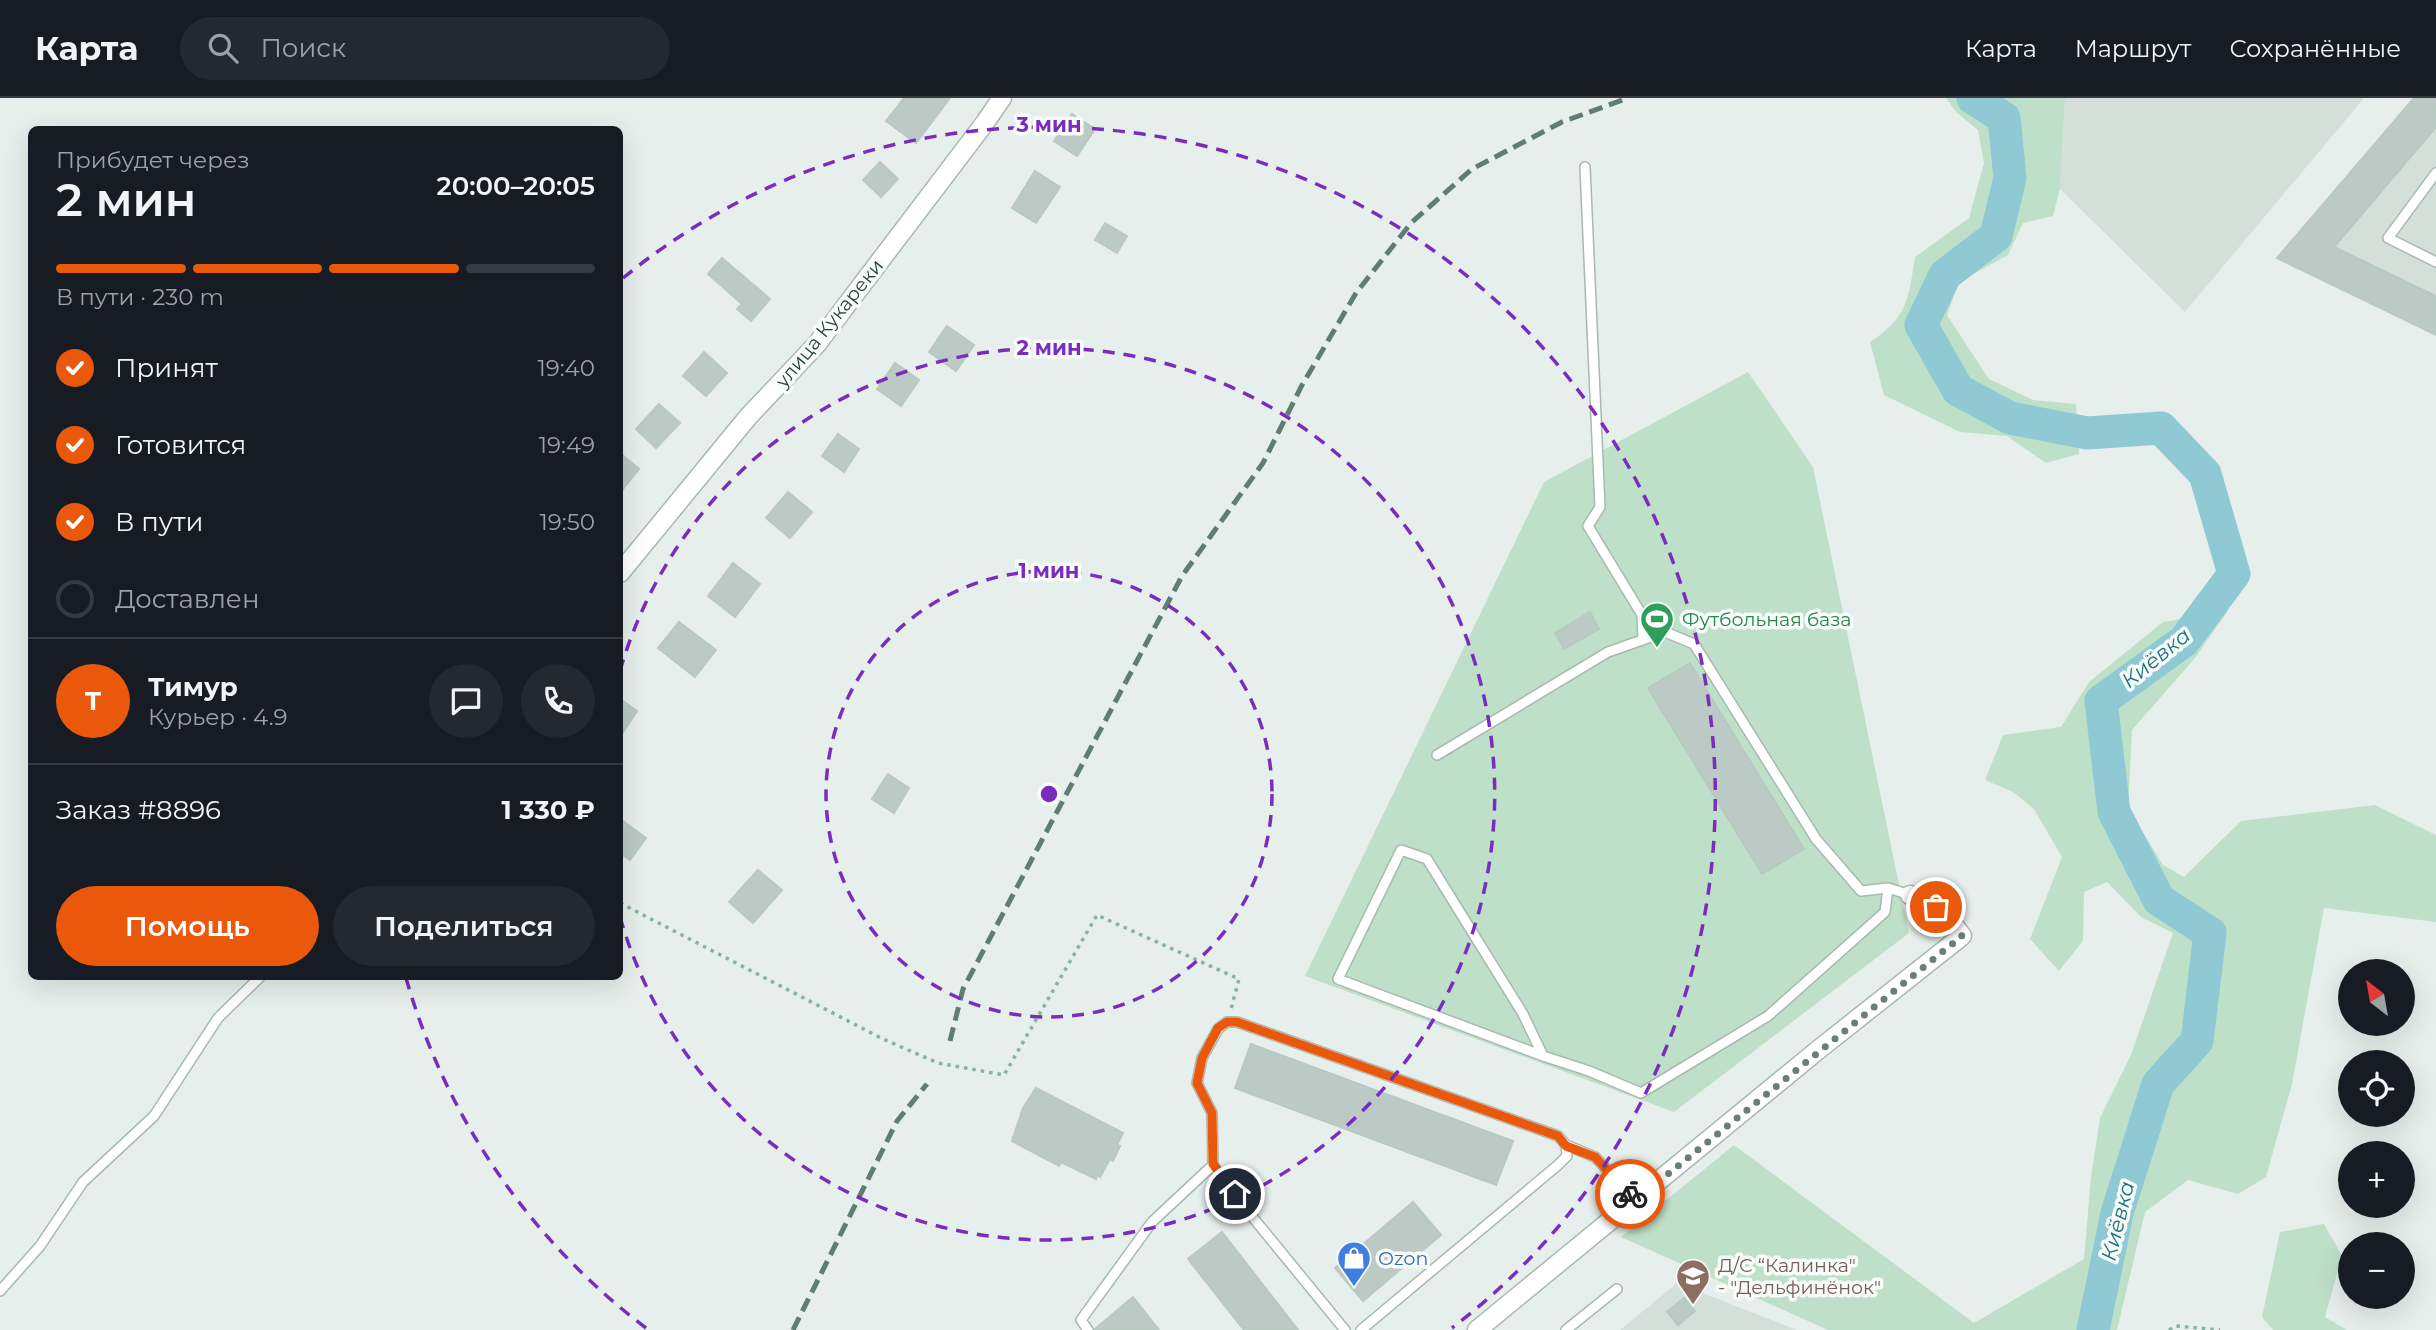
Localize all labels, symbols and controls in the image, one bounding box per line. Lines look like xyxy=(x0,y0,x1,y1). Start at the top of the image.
search box xyxy=(180,17,670,80)
text: Карта xyxy=(35,28,138,68)
icon: search xyxy=(204,29,242,67)
text: Поиск xyxy=(260,32,346,64)
text: Карта xyxy=(1965,34,2037,63)
text: Маршрут xyxy=(2075,34,2191,63)
text: Сохранённые xyxy=(2229,34,2401,63)
text: 3 мин xyxy=(1016,112,1081,137)
text: Прибудет через xyxy=(56,146,250,174)
text: 20:00–20:05 xyxy=(437,170,595,202)
text: 2 мин xyxy=(56,171,196,228)
street label: улица Кукареки xyxy=(770,254,888,393)
text: В пути · 230 m xyxy=(56,283,224,311)
text: 2 мин xyxy=(1017,335,1081,360)
icon: check xyxy=(56,349,94,387)
text: Принят xyxy=(115,352,218,384)
text: 19:40 xyxy=(537,354,595,382)
icon: check xyxy=(56,426,94,464)
text: Готовится xyxy=(115,429,246,461)
text: 19:49 xyxy=(539,431,595,459)
icon: check xyxy=(56,503,94,541)
text: В пути xyxy=(115,506,204,538)
text: 19:50 xyxy=(540,508,595,536)
text: 1 мин xyxy=(1019,558,1079,583)
text: Доставлен xyxy=(115,583,260,615)
sports icon: Футбольная база xyxy=(1638,600,1676,649)
place label: Футбольная база xyxy=(1682,608,1851,631)
water label: Киёвка xyxy=(2116,622,2195,693)
button: chat xyxy=(429,664,503,738)
button: phone xyxy=(521,664,595,738)
text: Тимур xyxy=(148,671,238,703)
text: Т xyxy=(85,685,101,717)
text: Курьер · 4.9 xyxy=(148,703,288,731)
centre of rings xyxy=(1037,782,1061,806)
text: Заказ #8896 xyxy=(56,794,221,826)
text: 1 330 ₽ xyxy=(502,794,595,826)
pin xyxy=(1906,877,1966,937)
button: Помощь xyxy=(56,886,319,966)
button: Поделиться xyxy=(333,886,595,966)
icon: bag xyxy=(1917,888,1955,926)
north arrow xyxy=(2338,959,2415,1036)
map controls xyxy=(2338,959,2415,1309)
button: locate xyxy=(2338,1050,2415,1127)
button: + xyxy=(2338,1141,2415,1218)
courier xyxy=(1595,1159,1665,1229)
pin xyxy=(1205,1164,1265,1224)
icon: home xyxy=(1216,1175,1254,1213)
icon: bike xyxy=(1611,1175,1649,1213)
water label: Киёвка xyxy=(2096,1179,2139,1263)
button: − xyxy=(2338,1232,2415,1309)
shop icon: Ozon xyxy=(1335,1239,1373,1288)
place label: Ozon xyxy=(1378,1247,1428,1270)
place label: Д/С “Калинка" - "Дельфинёнок" xyxy=(1718,1254,1881,1299)
school or university icon: Д/С “Калинка" - "Дельфинёнок" xyxy=(1674,1257,1712,1306)

